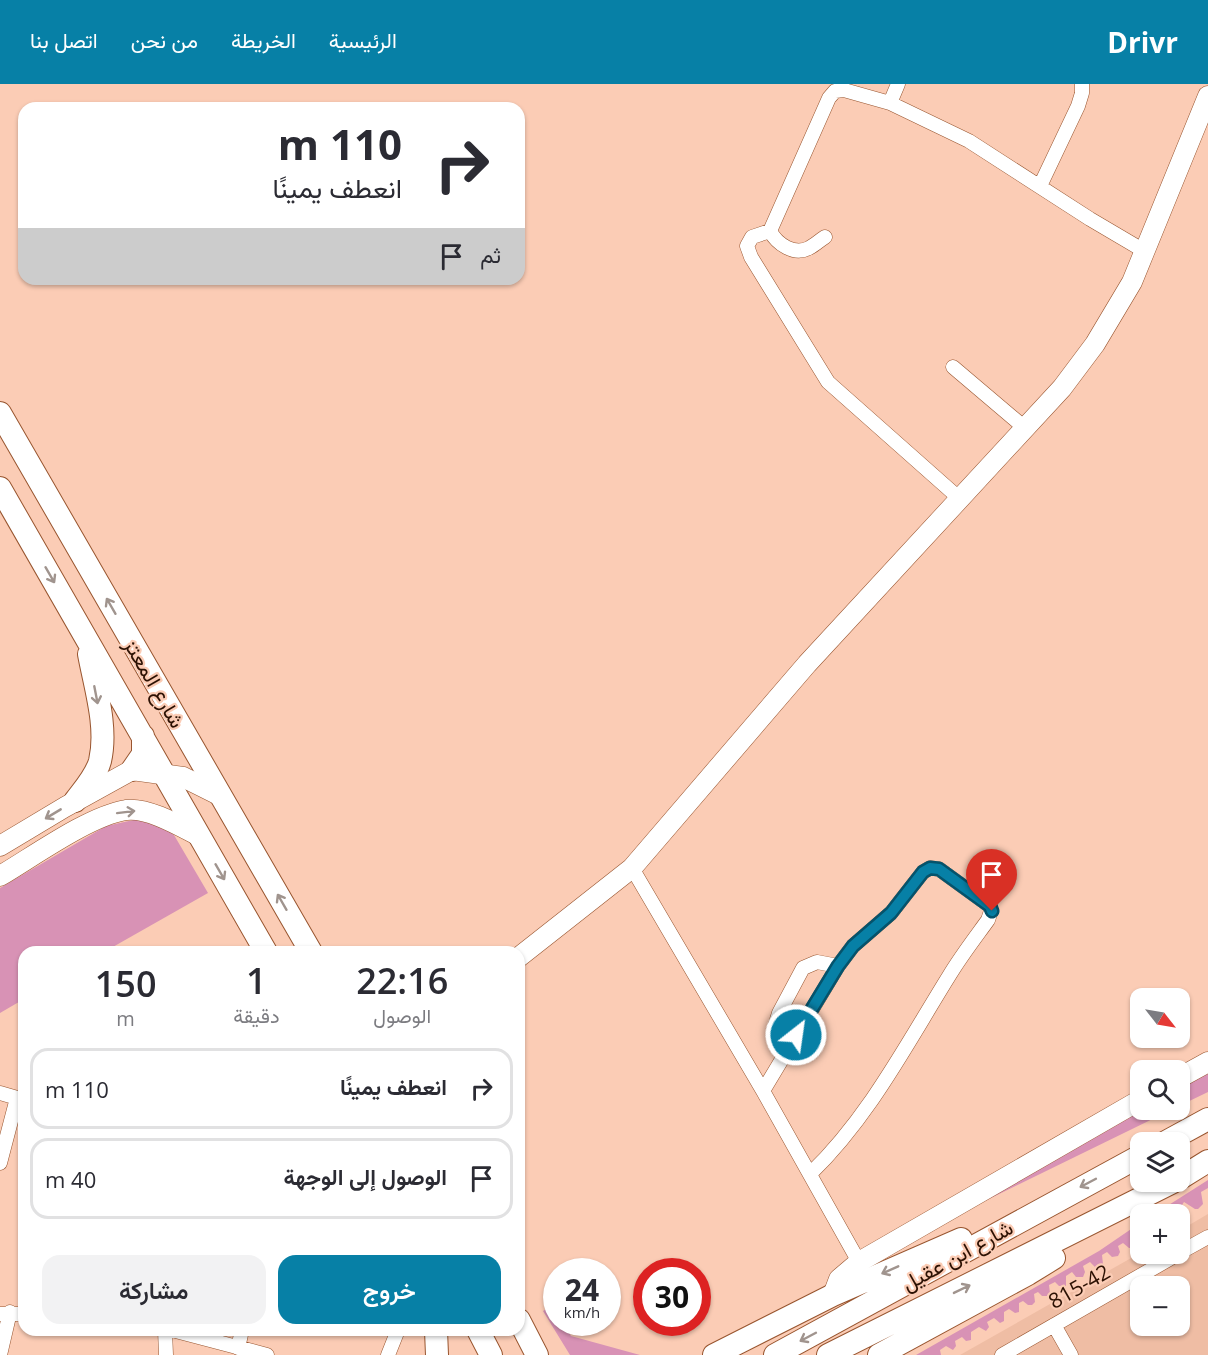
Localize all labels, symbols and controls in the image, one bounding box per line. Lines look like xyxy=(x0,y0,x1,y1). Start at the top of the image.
text: Drivr xyxy=(1107,23,1178,61)
text: اتصل بنا xyxy=(30,26,98,54)
text: من نحن xyxy=(131,26,198,54)
text: الخريطة xyxy=(231,26,296,54)
text: الرئيسية xyxy=(329,26,397,54)
text: 110 m xyxy=(278,115,402,172)
icon: right xyxy=(423,126,501,204)
text: انعطف يمينًا xyxy=(272,169,402,206)
text: ثم xyxy=(480,239,501,269)
icon: arrive xyxy=(435,240,468,273)
one-way arrow xyxy=(44,566,56,583)
one-way arrow xyxy=(105,598,117,615)
street label: شارع المعتز xyxy=(117,632,192,733)
one-way arrow xyxy=(91,685,102,705)
one-way arrow xyxy=(116,806,135,817)
one-way arrow xyxy=(45,809,62,821)
pin xyxy=(966,849,1017,911)
icon: arrive xyxy=(975,858,1008,891)
one-way arrow xyxy=(214,863,226,880)
one-way arrow xyxy=(276,894,288,911)
text: 1 xyxy=(246,956,267,1005)
text: 22:16 xyxy=(356,956,448,1005)
text: 150 xyxy=(95,959,156,1008)
north arrow xyxy=(1130,988,1190,1048)
map controls xyxy=(1130,988,1190,1336)
text: دقيقة xyxy=(233,1002,279,1029)
text: الوصول xyxy=(373,1002,431,1029)
position arrow xyxy=(764,1003,828,1067)
text: m xyxy=(116,1005,135,1032)
button: search xyxy=(1130,1060,1190,1120)
text: انعطف يمينًا xyxy=(340,1071,447,1101)
icon: right xyxy=(465,1072,498,1105)
text: 110 m xyxy=(45,1074,109,1104)
button: layers xyxy=(1130,1132,1190,1192)
text: الوصول إلى الوجهة xyxy=(283,1161,447,1191)
icon: arrive xyxy=(465,1162,498,1195)
text: 40 m xyxy=(45,1164,96,1194)
one-way arrow xyxy=(1080,1178,1098,1190)
button: + xyxy=(1130,1204,1190,1264)
street label: شارع ابن عقيل xyxy=(896,1213,1018,1298)
button: مشاركة xyxy=(42,1255,266,1324)
button: خروج xyxy=(278,1255,501,1324)
street label: 815-42 xyxy=(1043,1257,1115,1315)
speed limit sign: 30 xyxy=(633,1258,711,1336)
one-way arrow xyxy=(881,1265,899,1276)
text: 24 xyxy=(565,1269,599,1310)
button: − xyxy=(1130,1276,1190,1336)
one-way arrow xyxy=(953,1282,971,1294)
text: km/h xyxy=(564,1302,600,1322)
one-way arrow xyxy=(800,1331,817,1343)

